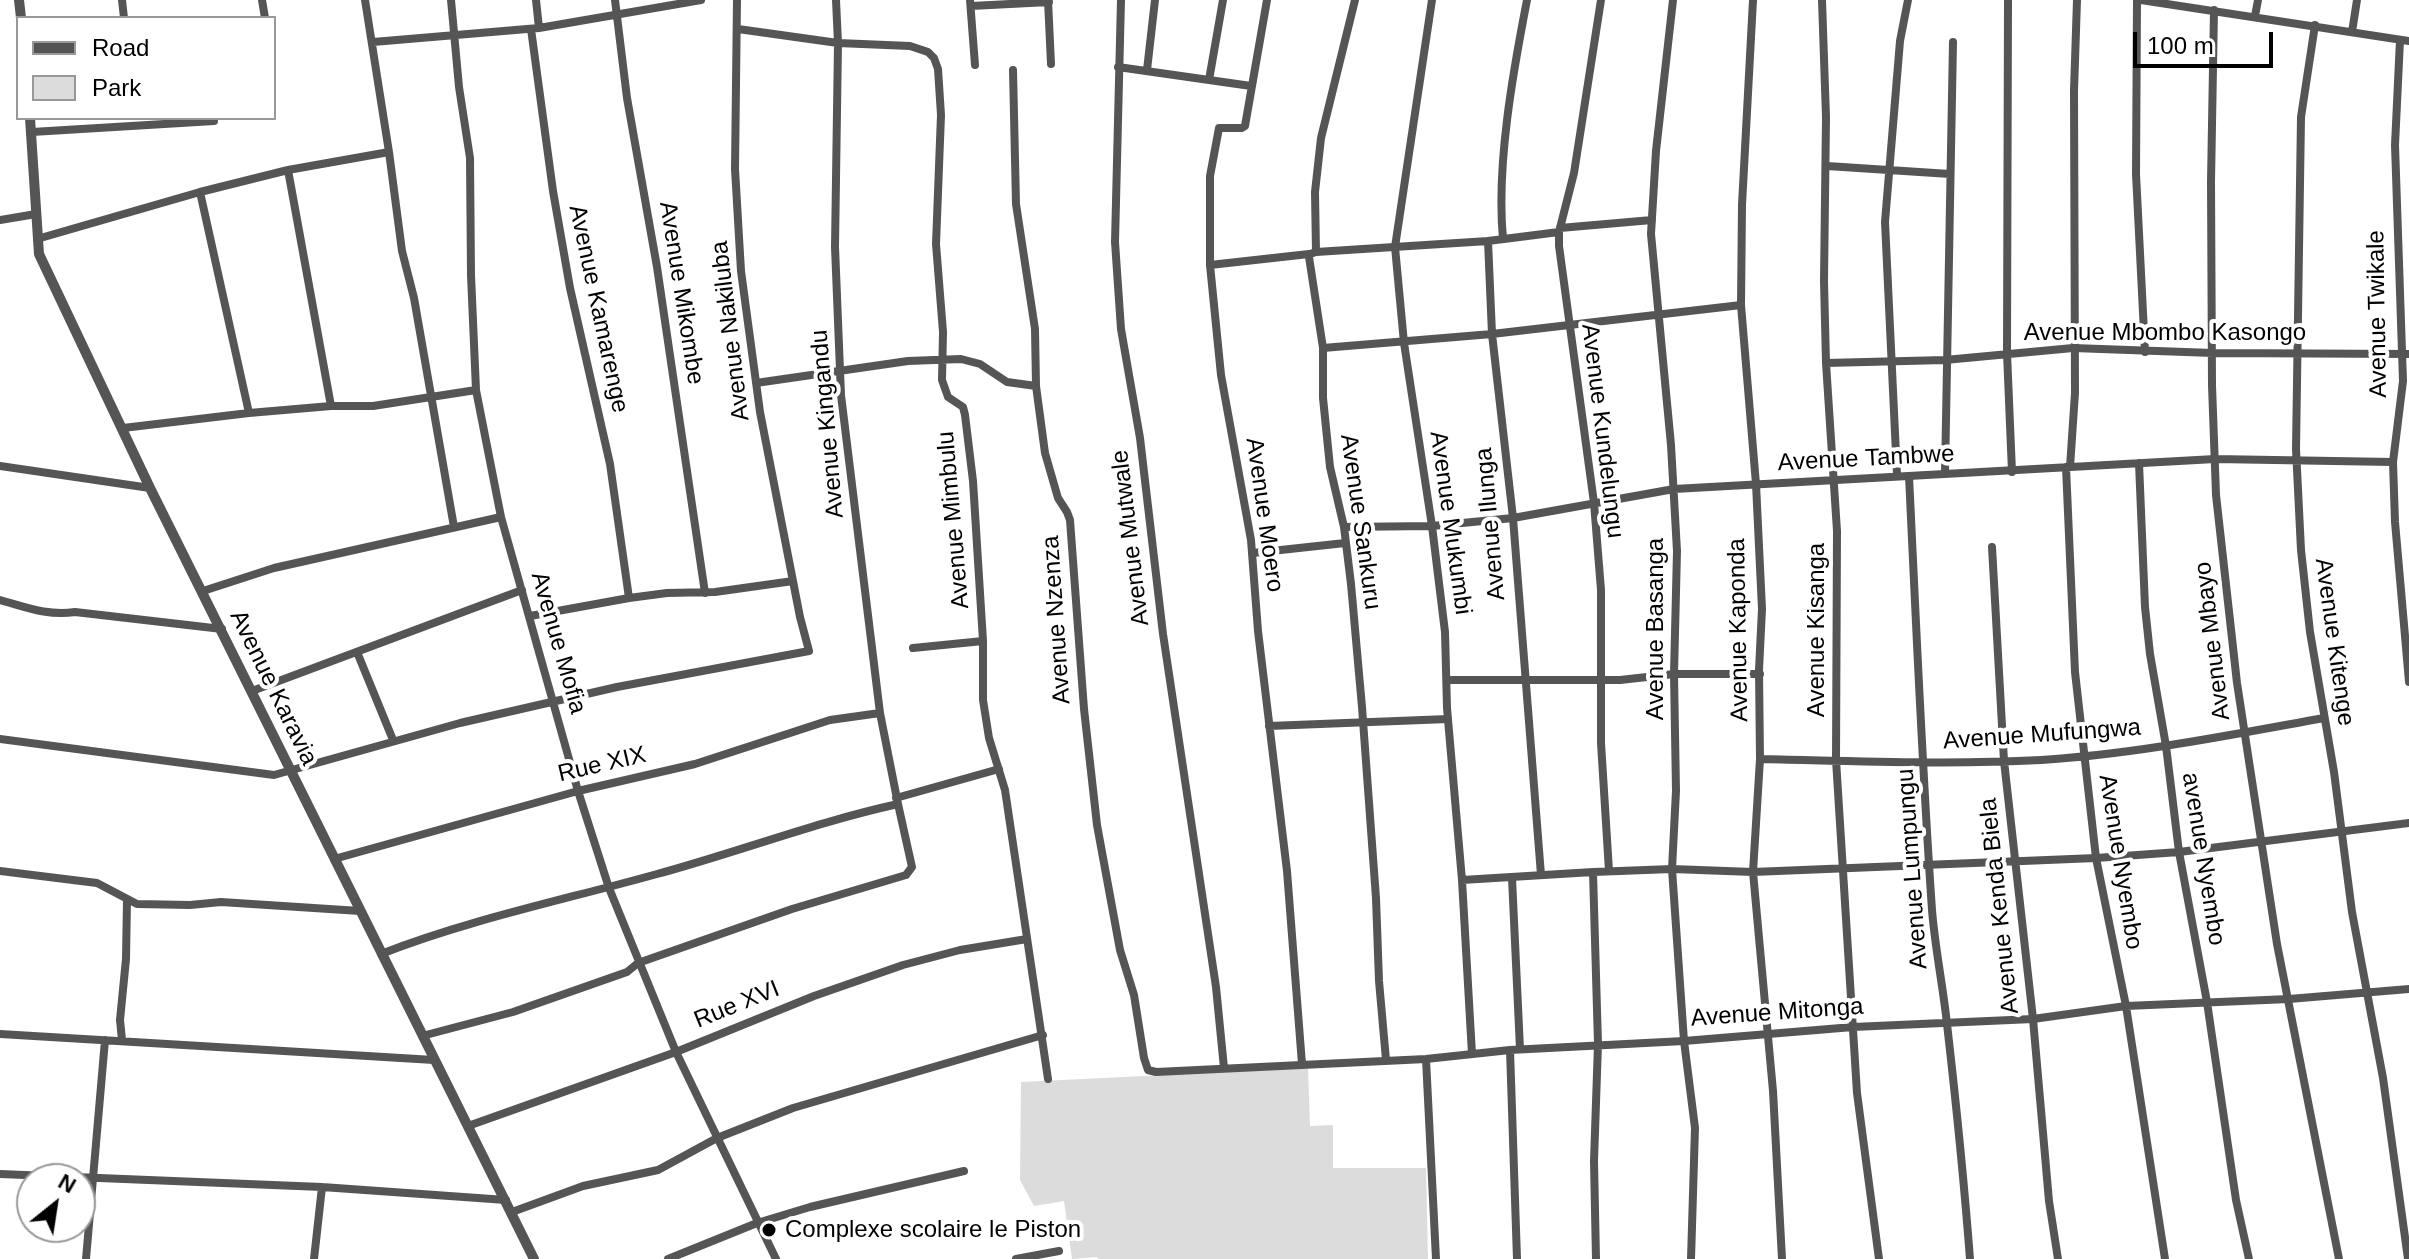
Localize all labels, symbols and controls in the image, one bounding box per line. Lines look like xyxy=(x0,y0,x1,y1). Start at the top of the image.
legend xyxy=(16,16,276,120)
scale bar xyxy=(2137,16,2277,66)
text: 100 m xyxy=(2147,32,2214,59)
text: Road xyxy=(92,34,149,61)
text: Park xyxy=(92,74,141,101)
street label: Avenue Mikombe xyxy=(652,199,710,387)
street label: Avenue Kamarenge xyxy=(562,202,634,416)
street label: Avenue Twikale xyxy=(2362,230,2394,398)
street label: Avenue Nakiluba xyxy=(706,239,756,423)
street label: Avenue Mbombo Kasongo xyxy=(2024,319,2306,347)
street label: Avenue Kundelungu xyxy=(1575,322,1629,540)
street label: Avenue Kingandu xyxy=(805,329,851,519)
street label: Avenue Mukumbi xyxy=(1423,429,1477,617)
street label: Avenue Mimbulu xyxy=(932,430,976,610)
street label: Avenue Sankuru xyxy=(1333,432,1387,612)
street label: Avenue Moero xyxy=(1239,436,1289,594)
street label: Avenue Tambwe xyxy=(1777,440,1955,478)
street label: Avenue Ilunga xyxy=(1470,447,1512,601)
street label: Avenue Mutwale xyxy=(1106,448,1156,628)
street label: Avenue Nzenza xyxy=(1037,535,1077,705)
street label: Avenue Basanga xyxy=(1642,538,1670,720)
street label: Avenue Kaponda xyxy=(1723,538,1755,722)
street label: Avenue Kisanga xyxy=(1803,543,1831,717)
street label: Avenue Kitenge xyxy=(2308,556,2360,728)
street label: Avenue Mbayo xyxy=(2189,560,2237,722)
street label: Avenue Mofia xyxy=(524,569,592,717)
street label: Avenue Karavia xyxy=(223,606,323,770)
street label: Avenue Mufungwa xyxy=(1942,714,2142,756)
street label: Rue XIX xyxy=(555,741,649,789)
street label: Avenue Lumpungu xyxy=(1892,768,1934,970)
street label: avenue Nyembo xyxy=(2175,770,2231,948)
street label: Avenue Nyembo xyxy=(2092,772,2148,952)
street label: Avenue Kenda Biela xyxy=(1974,797,2026,1015)
street label: Rue XVI xyxy=(690,975,784,1035)
street label: Avenue Mitonga xyxy=(1690,993,1864,1033)
north arrow xyxy=(16,1163,96,1243)
text: N xyxy=(54,1169,80,1198)
place label: Complexe scolaire le Piston xyxy=(785,1216,1081,1244)
marker: Complexe scolaire le Piston xyxy=(760,1221,778,1239)

